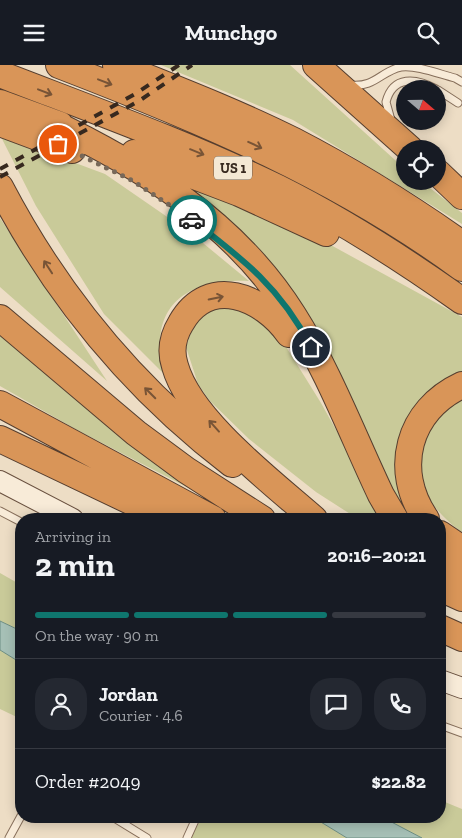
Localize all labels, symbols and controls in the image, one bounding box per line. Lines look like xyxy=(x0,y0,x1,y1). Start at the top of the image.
icon: menu xyxy=(20,19,48,47)
text: Munchgo xyxy=(185,19,277,46)
icon: search xyxy=(414,19,442,47)
one-way arrow xyxy=(97,79,112,88)
north arrow xyxy=(396,80,446,130)
map controls xyxy=(396,80,446,190)
one-way arrow xyxy=(37,88,53,97)
pin xyxy=(37,123,79,165)
icon: bag xyxy=(44,130,72,158)
button: locate xyxy=(396,140,446,190)
one-way arrow xyxy=(247,141,262,150)
one-way arrow xyxy=(189,148,204,157)
road number: US 1 xyxy=(214,157,252,180)
courier xyxy=(167,195,217,245)
icon: car xyxy=(178,206,206,234)
one-way arrow xyxy=(42,260,53,274)
one-way arrow xyxy=(207,292,223,302)
pin xyxy=(290,326,332,368)
icon: home xyxy=(297,333,325,361)
one-way arrow xyxy=(144,387,156,399)
one-way arrow xyxy=(208,420,220,433)
text: Arriving in xyxy=(35,527,111,546)
text: 20:16–20:21 xyxy=(327,544,426,567)
text: 2 min xyxy=(35,546,115,584)
text: On the way · 90 m xyxy=(35,626,159,645)
button: person xyxy=(35,678,87,730)
button: chat xyxy=(310,678,362,730)
button: phone xyxy=(374,678,426,730)
text: Jordan xyxy=(99,683,158,706)
text: Courier · 4.6 xyxy=(99,706,183,725)
text: Order #2049 xyxy=(35,770,140,793)
text: $22.82 xyxy=(371,770,426,793)

